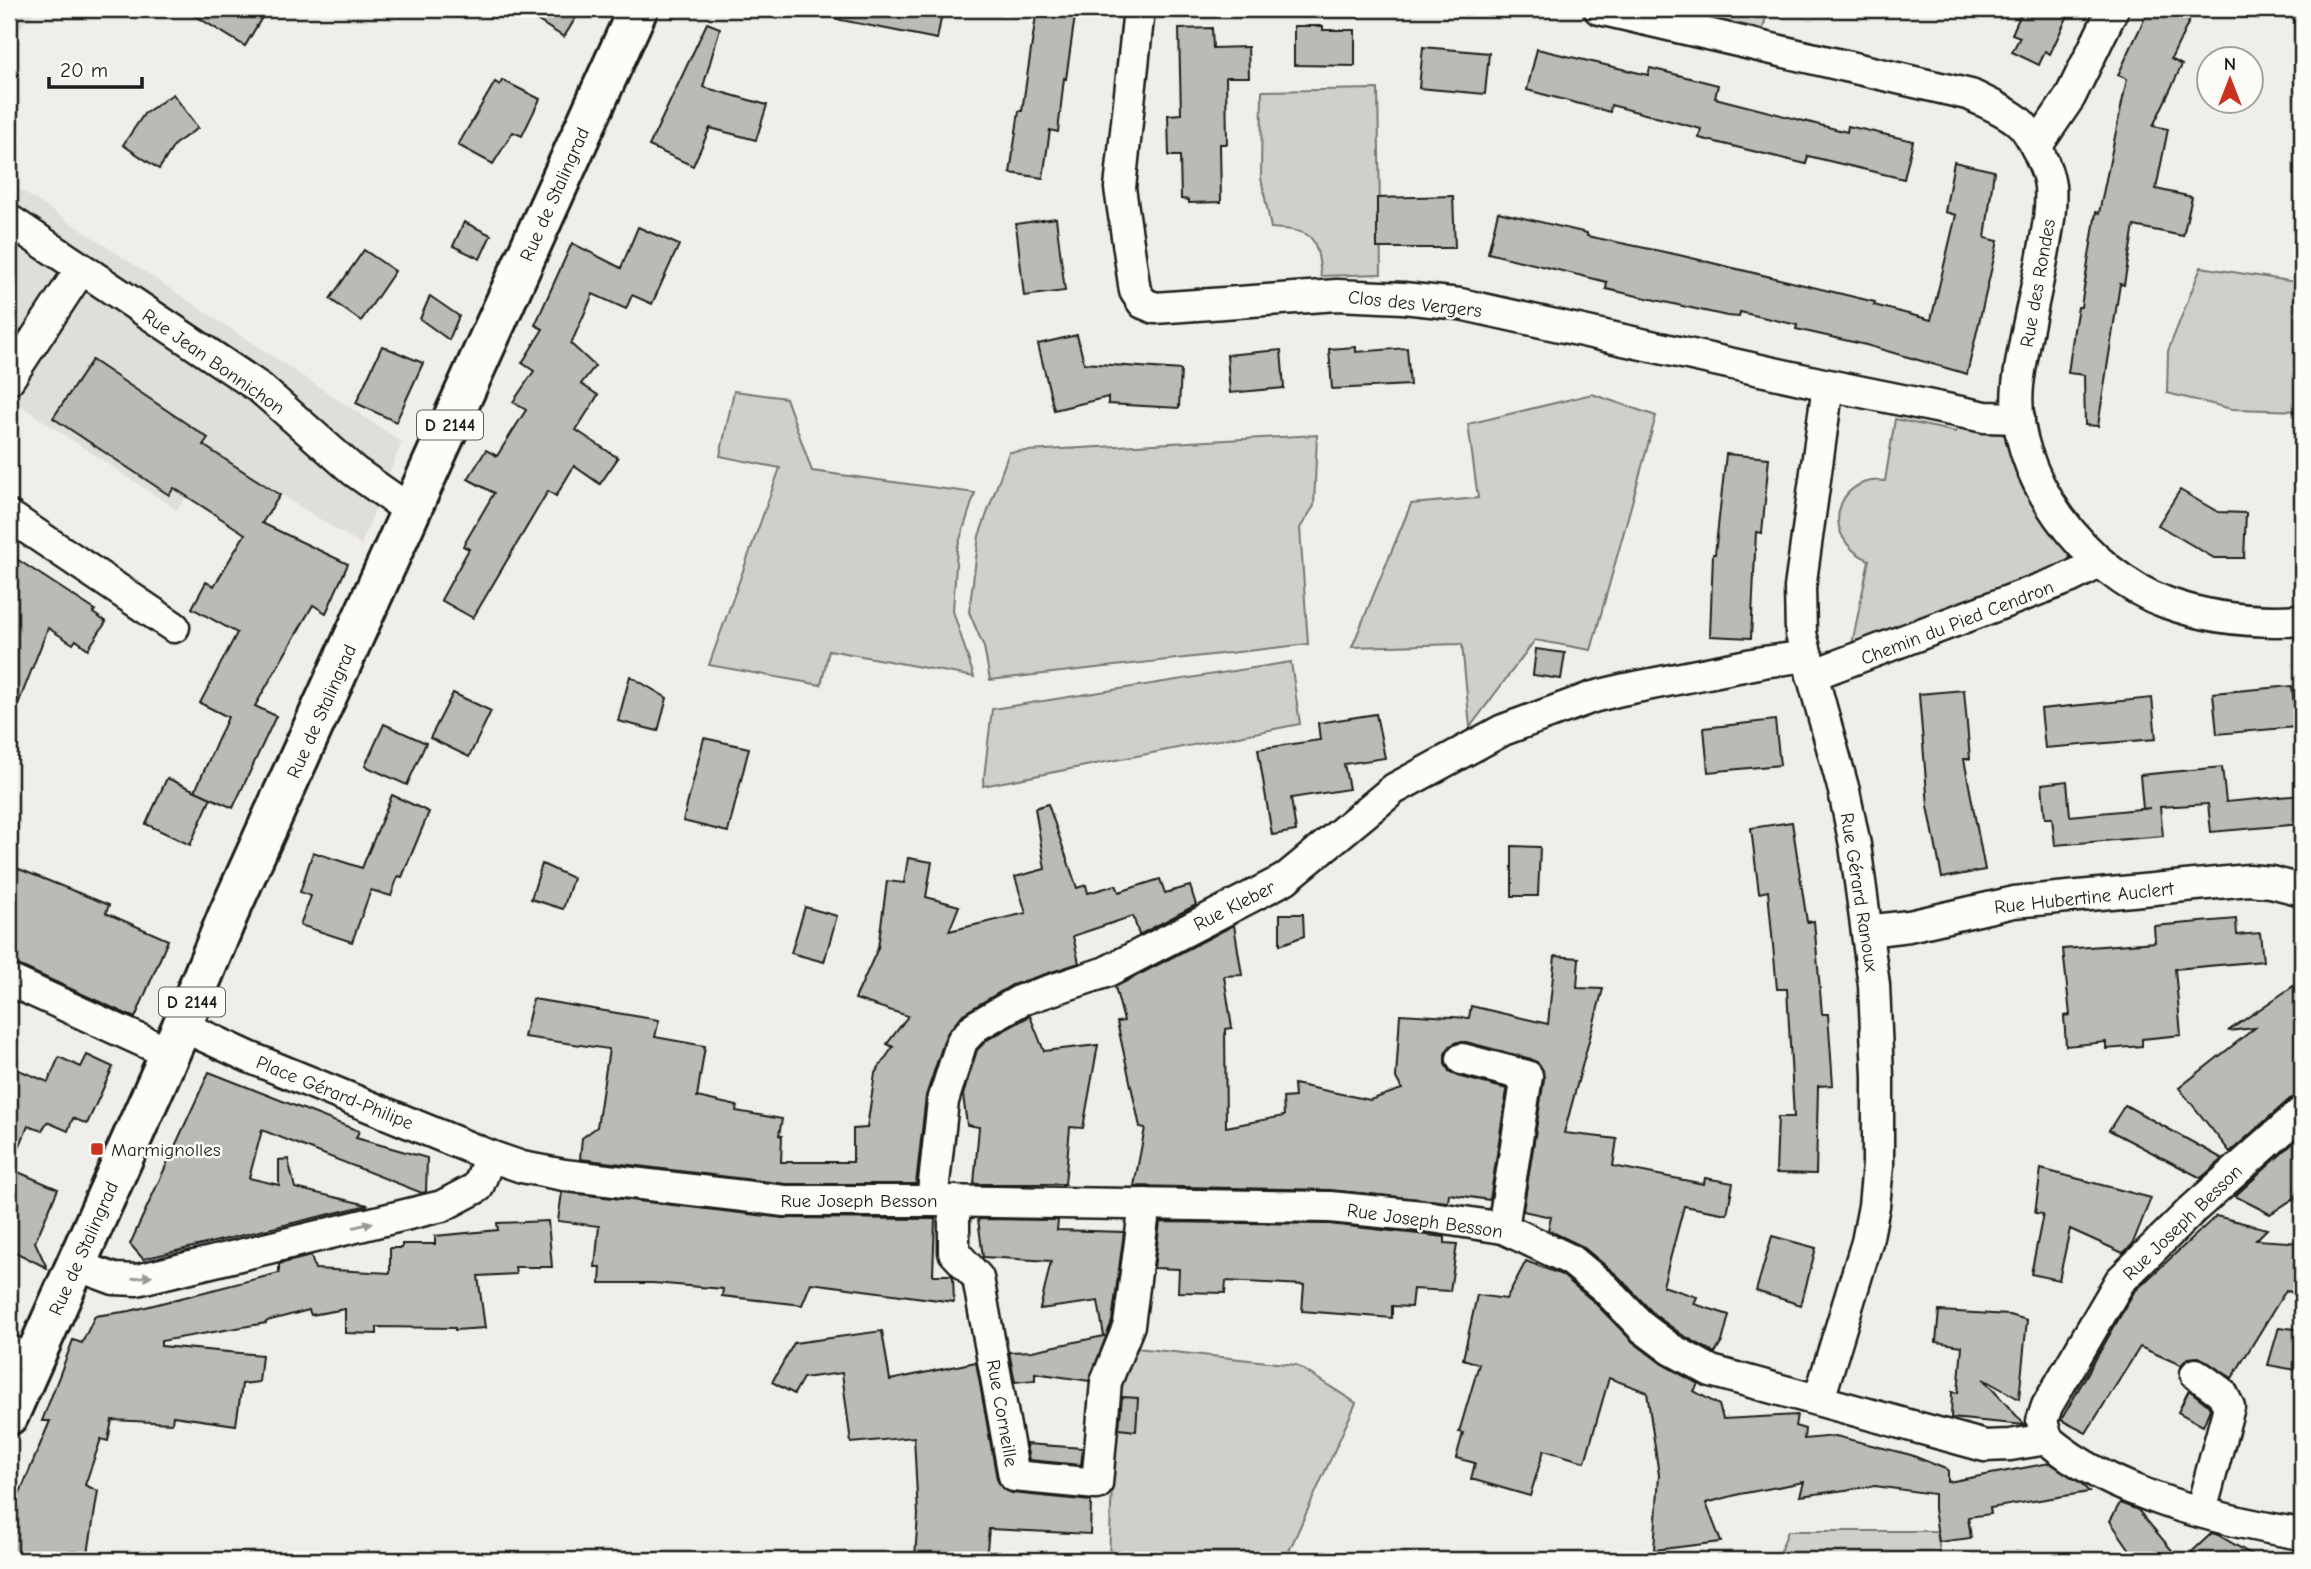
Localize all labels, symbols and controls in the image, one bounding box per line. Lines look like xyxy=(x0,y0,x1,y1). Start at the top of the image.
scale bar xyxy=(49,46,142,90)
north arrow xyxy=(2196,46,2266,116)
text: N xyxy=(2224,53,2236,75)
text: 20 m xyxy=(60,58,108,82)
street label: Rue de Stalingrad xyxy=(516,124,594,265)
street label: Rue des Rondes xyxy=(2016,217,2060,349)
street label: Clos des Vergers xyxy=(1347,286,1483,322)
street label: Rue Jean Bonnichon xyxy=(138,304,289,419)
road number: D 2144 xyxy=(417,410,483,440)
street label: Chemin du Pied Cendron xyxy=(1858,576,2057,670)
street label: Rue de Stalingrad xyxy=(283,641,361,782)
street label: Rue Gérard Ranoux xyxy=(1836,811,1883,974)
street label: Rue Kleber xyxy=(1190,876,1279,936)
street label: Rue Hubertine Auclert xyxy=(1993,878,2175,918)
road number: D 2144 xyxy=(159,987,225,1016)
street label: Place Gérard-Philipe xyxy=(253,1051,416,1135)
place label: Marmignolles xyxy=(111,1139,221,1161)
marker: Marmignolles xyxy=(89,1141,105,1157)
street label: Rue Joseph Besson xyxy=(2119,1160,2247,1285)
street label: Rue de Stalingrad xyxy=(45,1178,123,1319)
street label: Rue Joseph Besson xyxy=(780,1190,938,1212)
street label: Rue Joseph Besson xyxy=(1346,1199,1504,1243)
one-way arrow xyxy=(352,1219,374,1230)
one-way arrow xyxy=(131,1272,153,1283)
street label: Rue Corneille xyxy=(982,1358,1022,1468)

